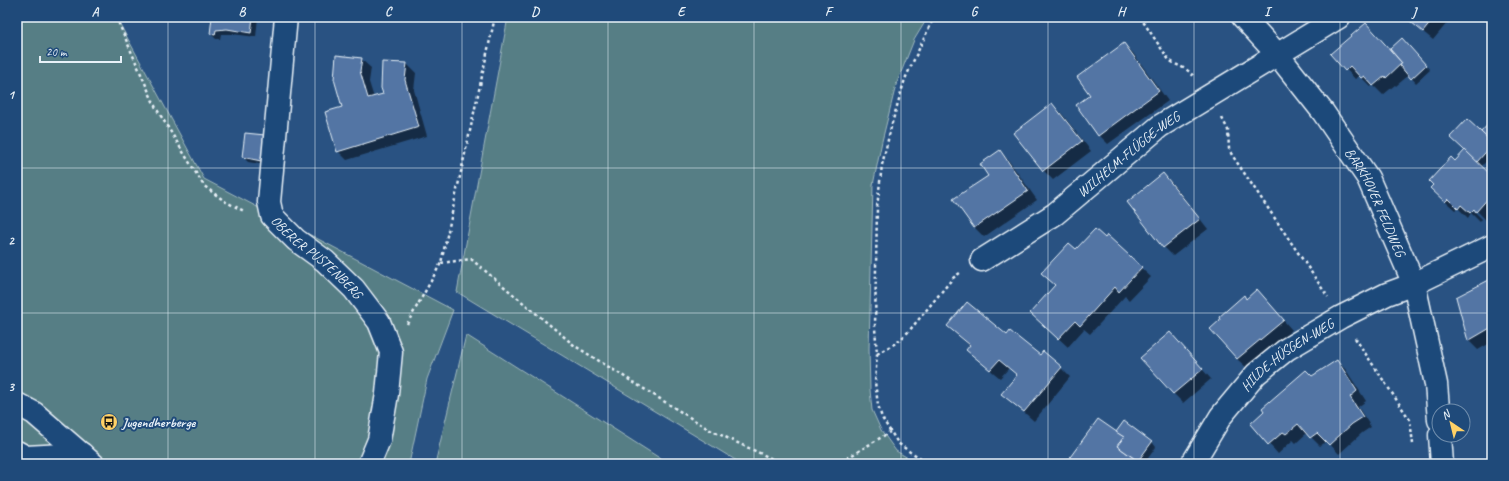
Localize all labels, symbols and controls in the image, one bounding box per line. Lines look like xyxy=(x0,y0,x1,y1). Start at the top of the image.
text: A xyxy=(92,4,100,20)
text: B xyxy=(239,4,247,20)
text: C xyxy=(385,4,393,20)
text: D xyxy=(531,4,540,20)
text: E xyxy=(678,4,687,20)
text: F xyxy=(825,4,834,20)
text: G xyxy=(971,4,979,20)
text: H xyxy=(1117,4,1127,20)
text: I xyxy=(1264,4,1273,20)
text: J xyxy=(1411,4,1418,20)
scale bar xyxy=(40,38,121,64)
text: 20 m xyxy=(46,44,68,60)
text: 1 xyxy=(8,87,16,103)
street label: WILHELM-FLÜGGE-WEG xyxy=(1073,107,1184,200)
street label: BARKHOVER FELDWEG xyxy=(1341,144,1410,261)
street label: OBERER PUSTENBERG xyxy=(268,212,368,303)
text: 2 xyxy=(8,233,15,249)
street label: HILDE-HÜSGEN-WEG xyxy=(1237,314,1338,395)
text: 3 xyxy=(8,379,15,395)
north arrow xyxy=(1431,403,1471,443)
text: N xyxy=(1438,406,1454,422)
bus stop icon: Jugendherberge xyxy=(99,412,119,432)
place label: Jugendherberge xyxy=(121,414,197,431)

